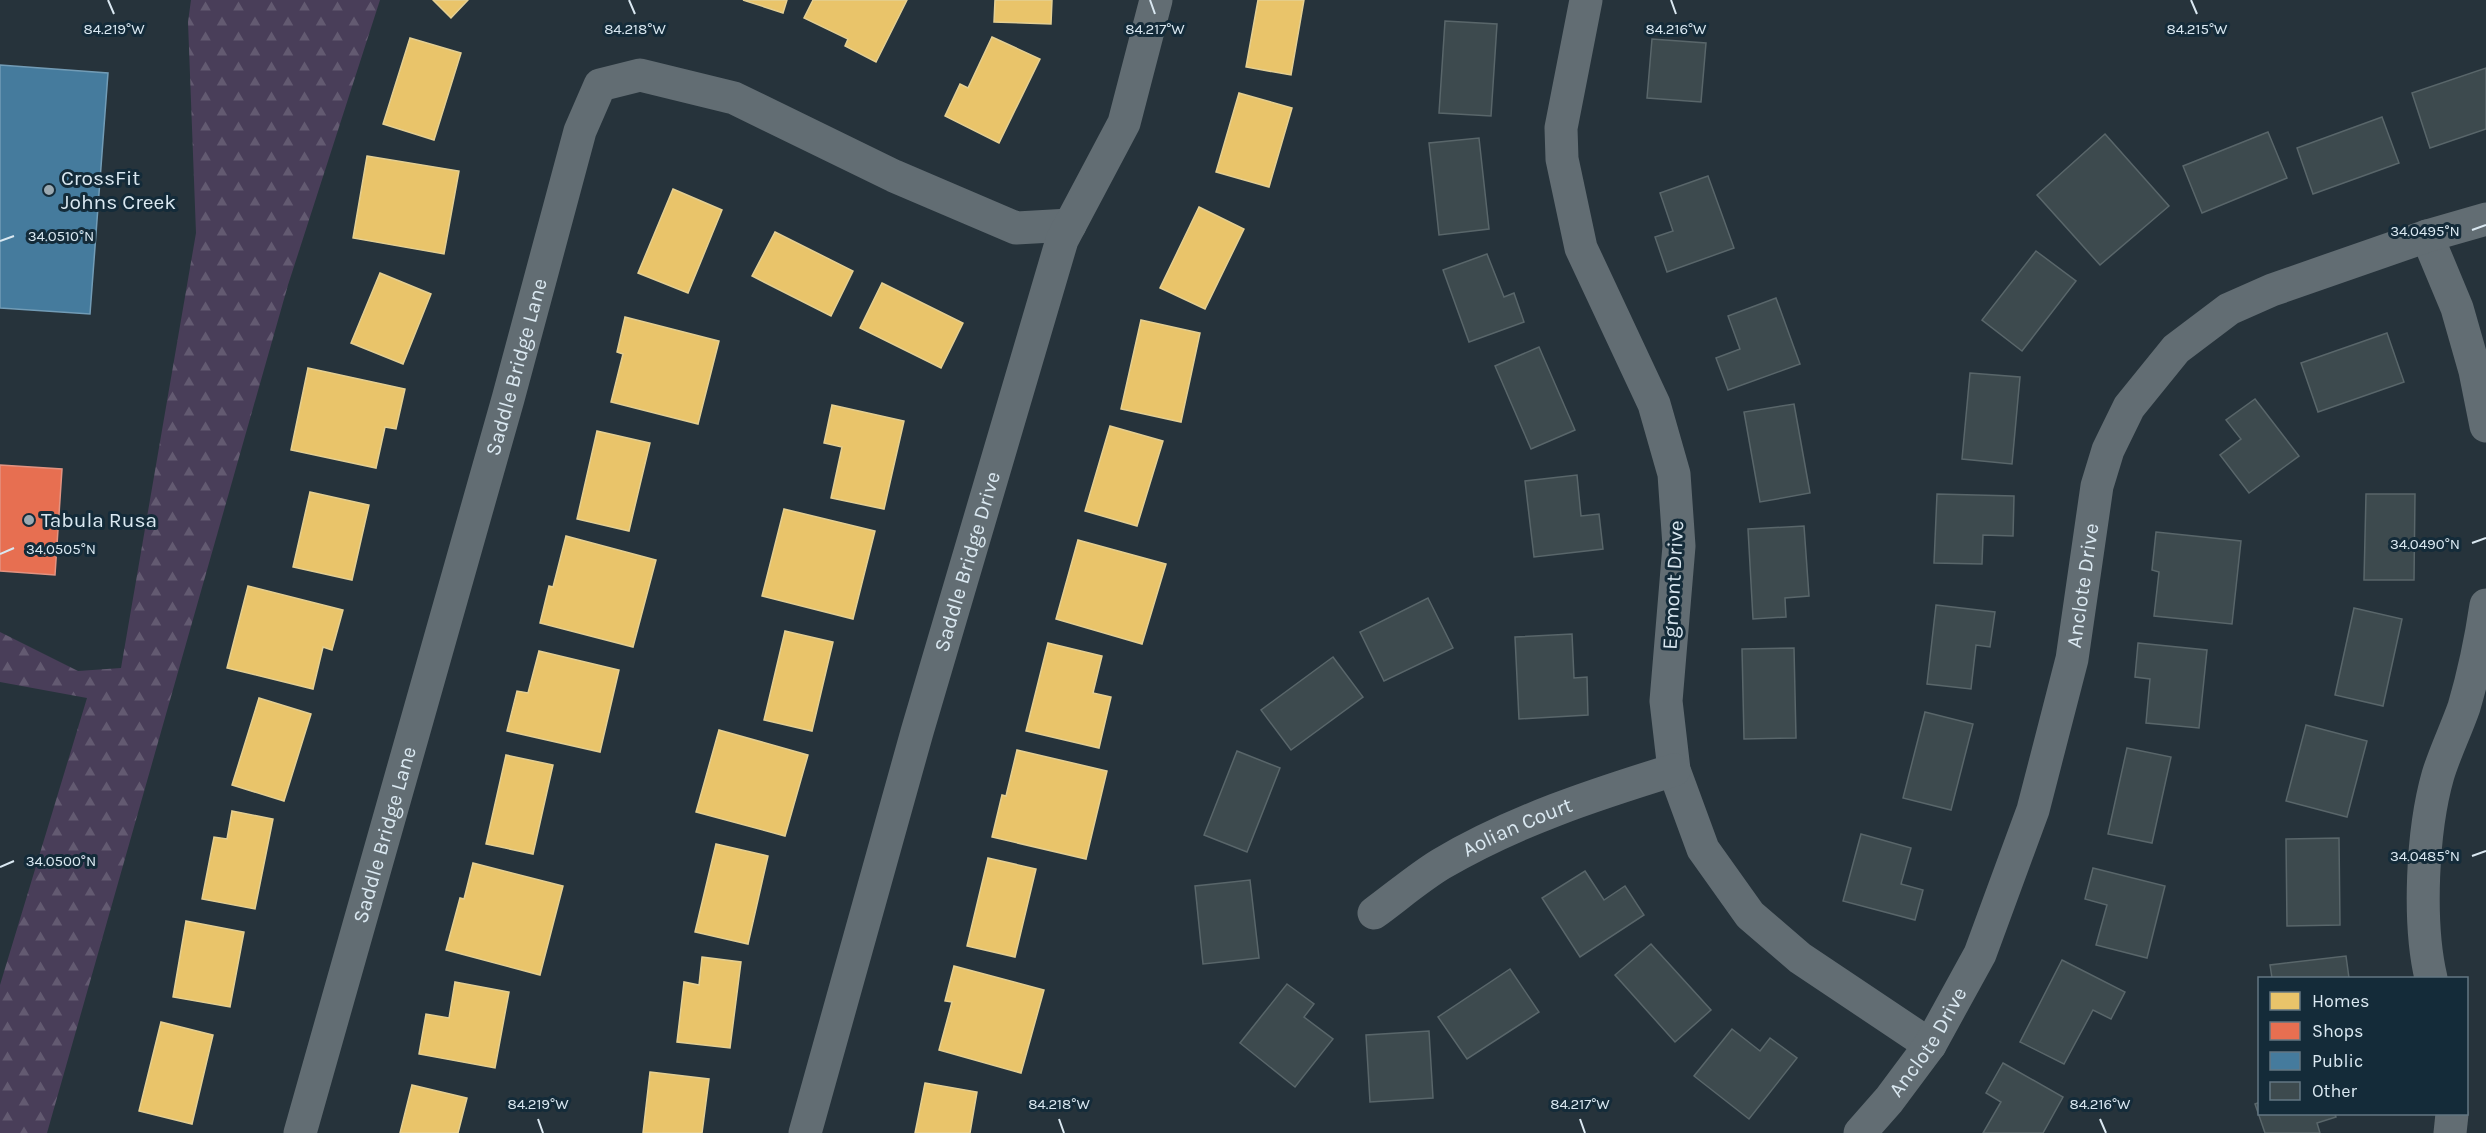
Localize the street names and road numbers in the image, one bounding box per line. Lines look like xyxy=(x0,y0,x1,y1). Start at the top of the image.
street label: Saddle Bridge Lane xyxy=(481,276,552,458)
street label: Saddle Bridge Drive xyxy=(929,469,1005,655)
street label: Egmont Drive xyxy=(1658,520,1688,650)
street label: Anclote Drive xyxy=(2062,522,2103,649)
street label: Saddle Bridge Lane xyxy=(348,744,421,926)
street label: Aolian Court xyxy=(1458,793,1576,862)
street label: Anclote Drive xyxy=(1884,983,1972,1101)

